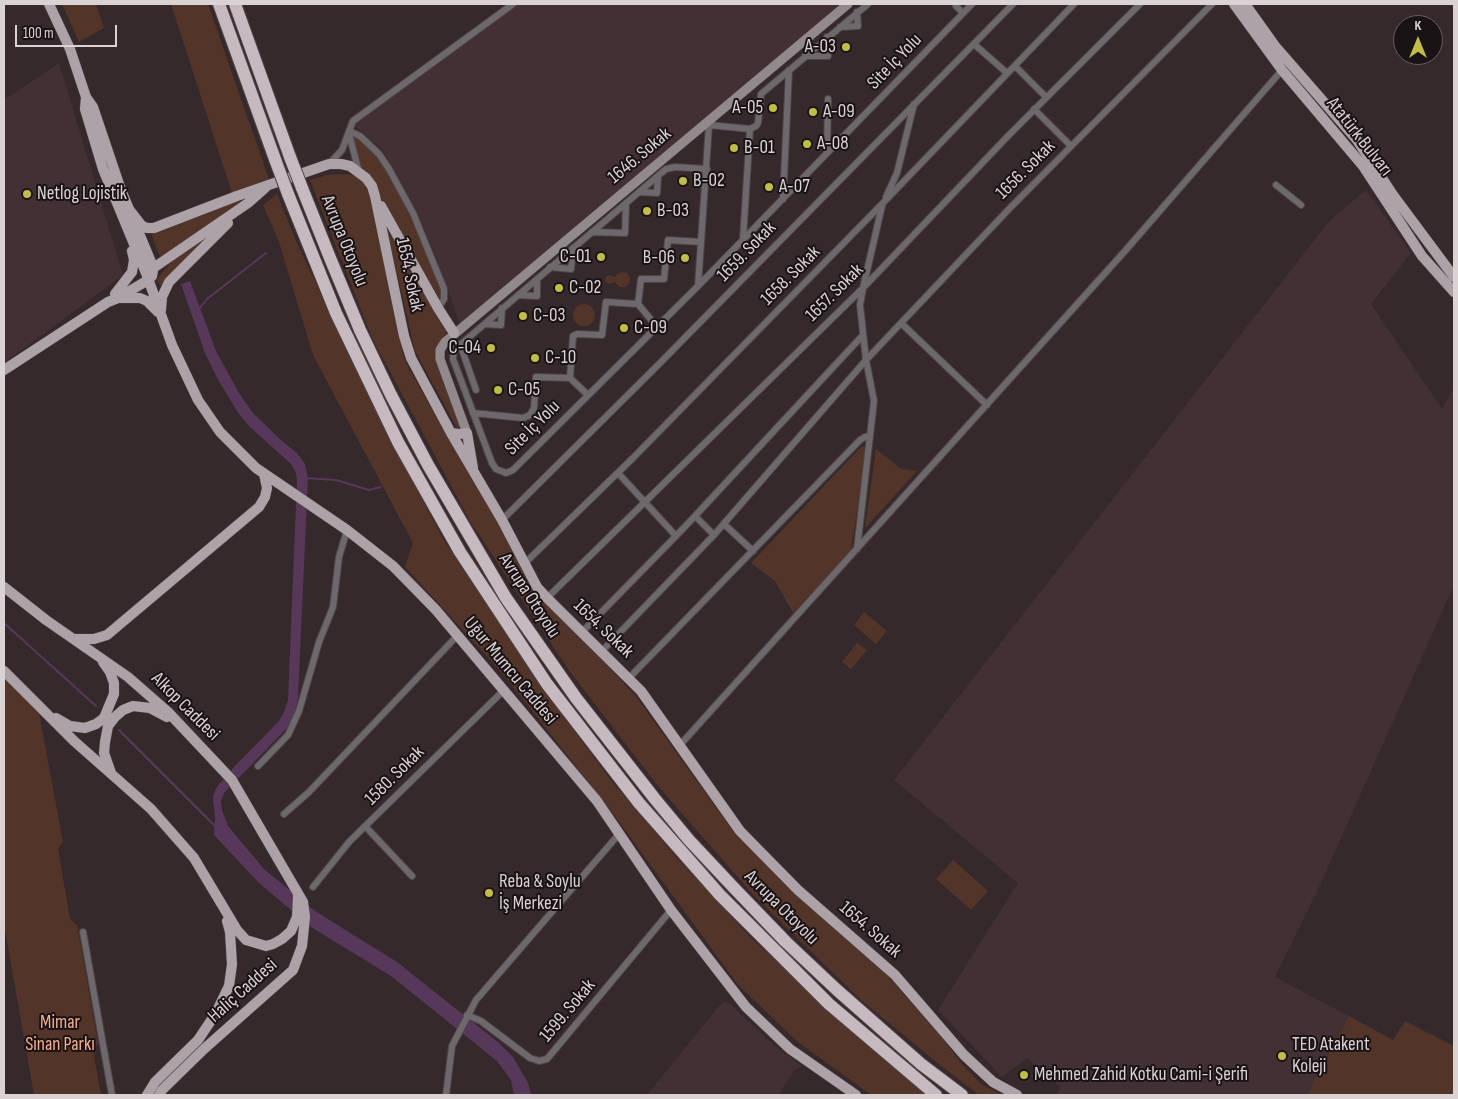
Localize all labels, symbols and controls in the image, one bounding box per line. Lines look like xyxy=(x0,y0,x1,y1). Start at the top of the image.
scale bar xyxy=(18,15,120,47)
north arrow xyxy=(1393,15,1443,65)
text: K xyxy=(1415,17,1421,34)
text: 100 m xyxy=(23,24,54,43)
street label: Site İç Yolu xyxy=(863,29,927,95)
place label: A-03 xyxy=(805,36,836,58)
marker: A-03 xyxy=(840,41,852,53)
street label: Atatürk Bulvarı xyxy=(1321,93,1397,181)
place label: A-05 xyxy=(732,97,763,119)
place label: A-09 xyxy=(823,101,855,123)
marker: A-05 xyxy=(767,102,779,114)
marker: A-09 xyxy=(807,106,819,118)
street label: 1646. Sokak xyxy=(604,123,676,189)
place label: A-08 xyxy=(817,133,849,155)
street label: 1656. Sokak xyxy=(991,135,1061,205)
place label: B-01 xyxy=(744,137,775,159)
marker: A-08 xyxy=(801,138,813,150)
marker: B-01 xyxy=(728,142,740,154)
place label: B-02 xyxy=(693,170,725,192)
marker: B-02 xyxy=(677,175,689,187)
place label: A-07 xyxy=(779,176,810,198)
marker: A-07 xyxy=(763,181,775,193)
place label: Netlog Lojistik xyxy=(37,183,127,205)
marker: Netlog Lojistik xyxy=(21,188,33,200)
street label: Avrupa Otoyolu xyxy=(315,192,373,290)
place label: B-03 xyxy=(657,200,689,222)
marker: B-03 xyxy=(641,205,653,217)
street label: 1659. Sokak xyxy=(713,217,781,287)
street label: 1654. Sokak xyxy=(390,236,428,314)
street label: 1658. Sokak xyxy=(756,241,826,311)
place label: C-01 xyxy=(560,246,591,268)
place label: B-06 xyxy=(643,247,675,269)
marker: C-01 xyxy=(595,251,607,263)
marker: B-06 xyxy=(679,252,691,264)
street label: 1657. Sokak xyxy=(801,259,869,327)
place label: C-02 xyxy=(569,277,601,299)
marker: C-02 xyxy=(553,282,565,294)
place label: C-03 xyxy=(533,305,565,327)
marker: C-03 xyxy=(517,310,529,322)
place label: C-09 xyxy=(634,317,667,339)
marker: C-09 xyxy=(618,322,630,334)
place label: C-04 xyxy=(449,337,481,359)
marker: C-04 xyxy=(485,342,497,354)
place label: C-10 xyxy=(545,347,576,369)
marker: C-10 xyxy=(529,352,541,364)
place label: C-05 xyxy=(508,379,540,401)
marker: C-05 xyxy=(492,384,504,396)
street label: Site İç Yolu xyxy=(501,396,565,460)
street label: Avrupa Otoyolu xyxy=(493,549,565,643)
street label: 1654. Sokak xyxy=(568,595,638,663)
street label: Uğur Mumcu Caddesi xyxy=(458,613,562,729)
street label: Alkop Caddesi xyxy=(146,668,224,746)
street label: 1580. Sokak xyxy=(360,741,430,811)
street label: Avrupa Otoyolu xyxy=(739,866,823,950)
place label: Reba & Soylu İş Merkezi xyxy=(499,871,581,915)
marker: Reba & Soylu İş Merkezi xyxy=(483,887,495,899)
street label: 1654. Sokak xyxy=(834,897,906,963)
street label: Haliç Caddesi xyxy=(204,954,282,1028)
street label: 1599. Sokak xyxy=(535,975,601,1047)
park label: Mimar Sinan Parkı xyxy=(25,1012,95,1056)
place label: TED Atakent Koleji xyxy=(1292,1034,1370,1078)
marker: TED Atakent Koleji xyxy=(1276,1050,1288,1062)
place label: Mehmed Zahid Kotku Cami-i Şerifi xyxy=(1034,1064,1248,1086)
marker: Mehmed Zahid Kotku Cami-i Şerifi xyxy=(1018,1069,1030,1081)

